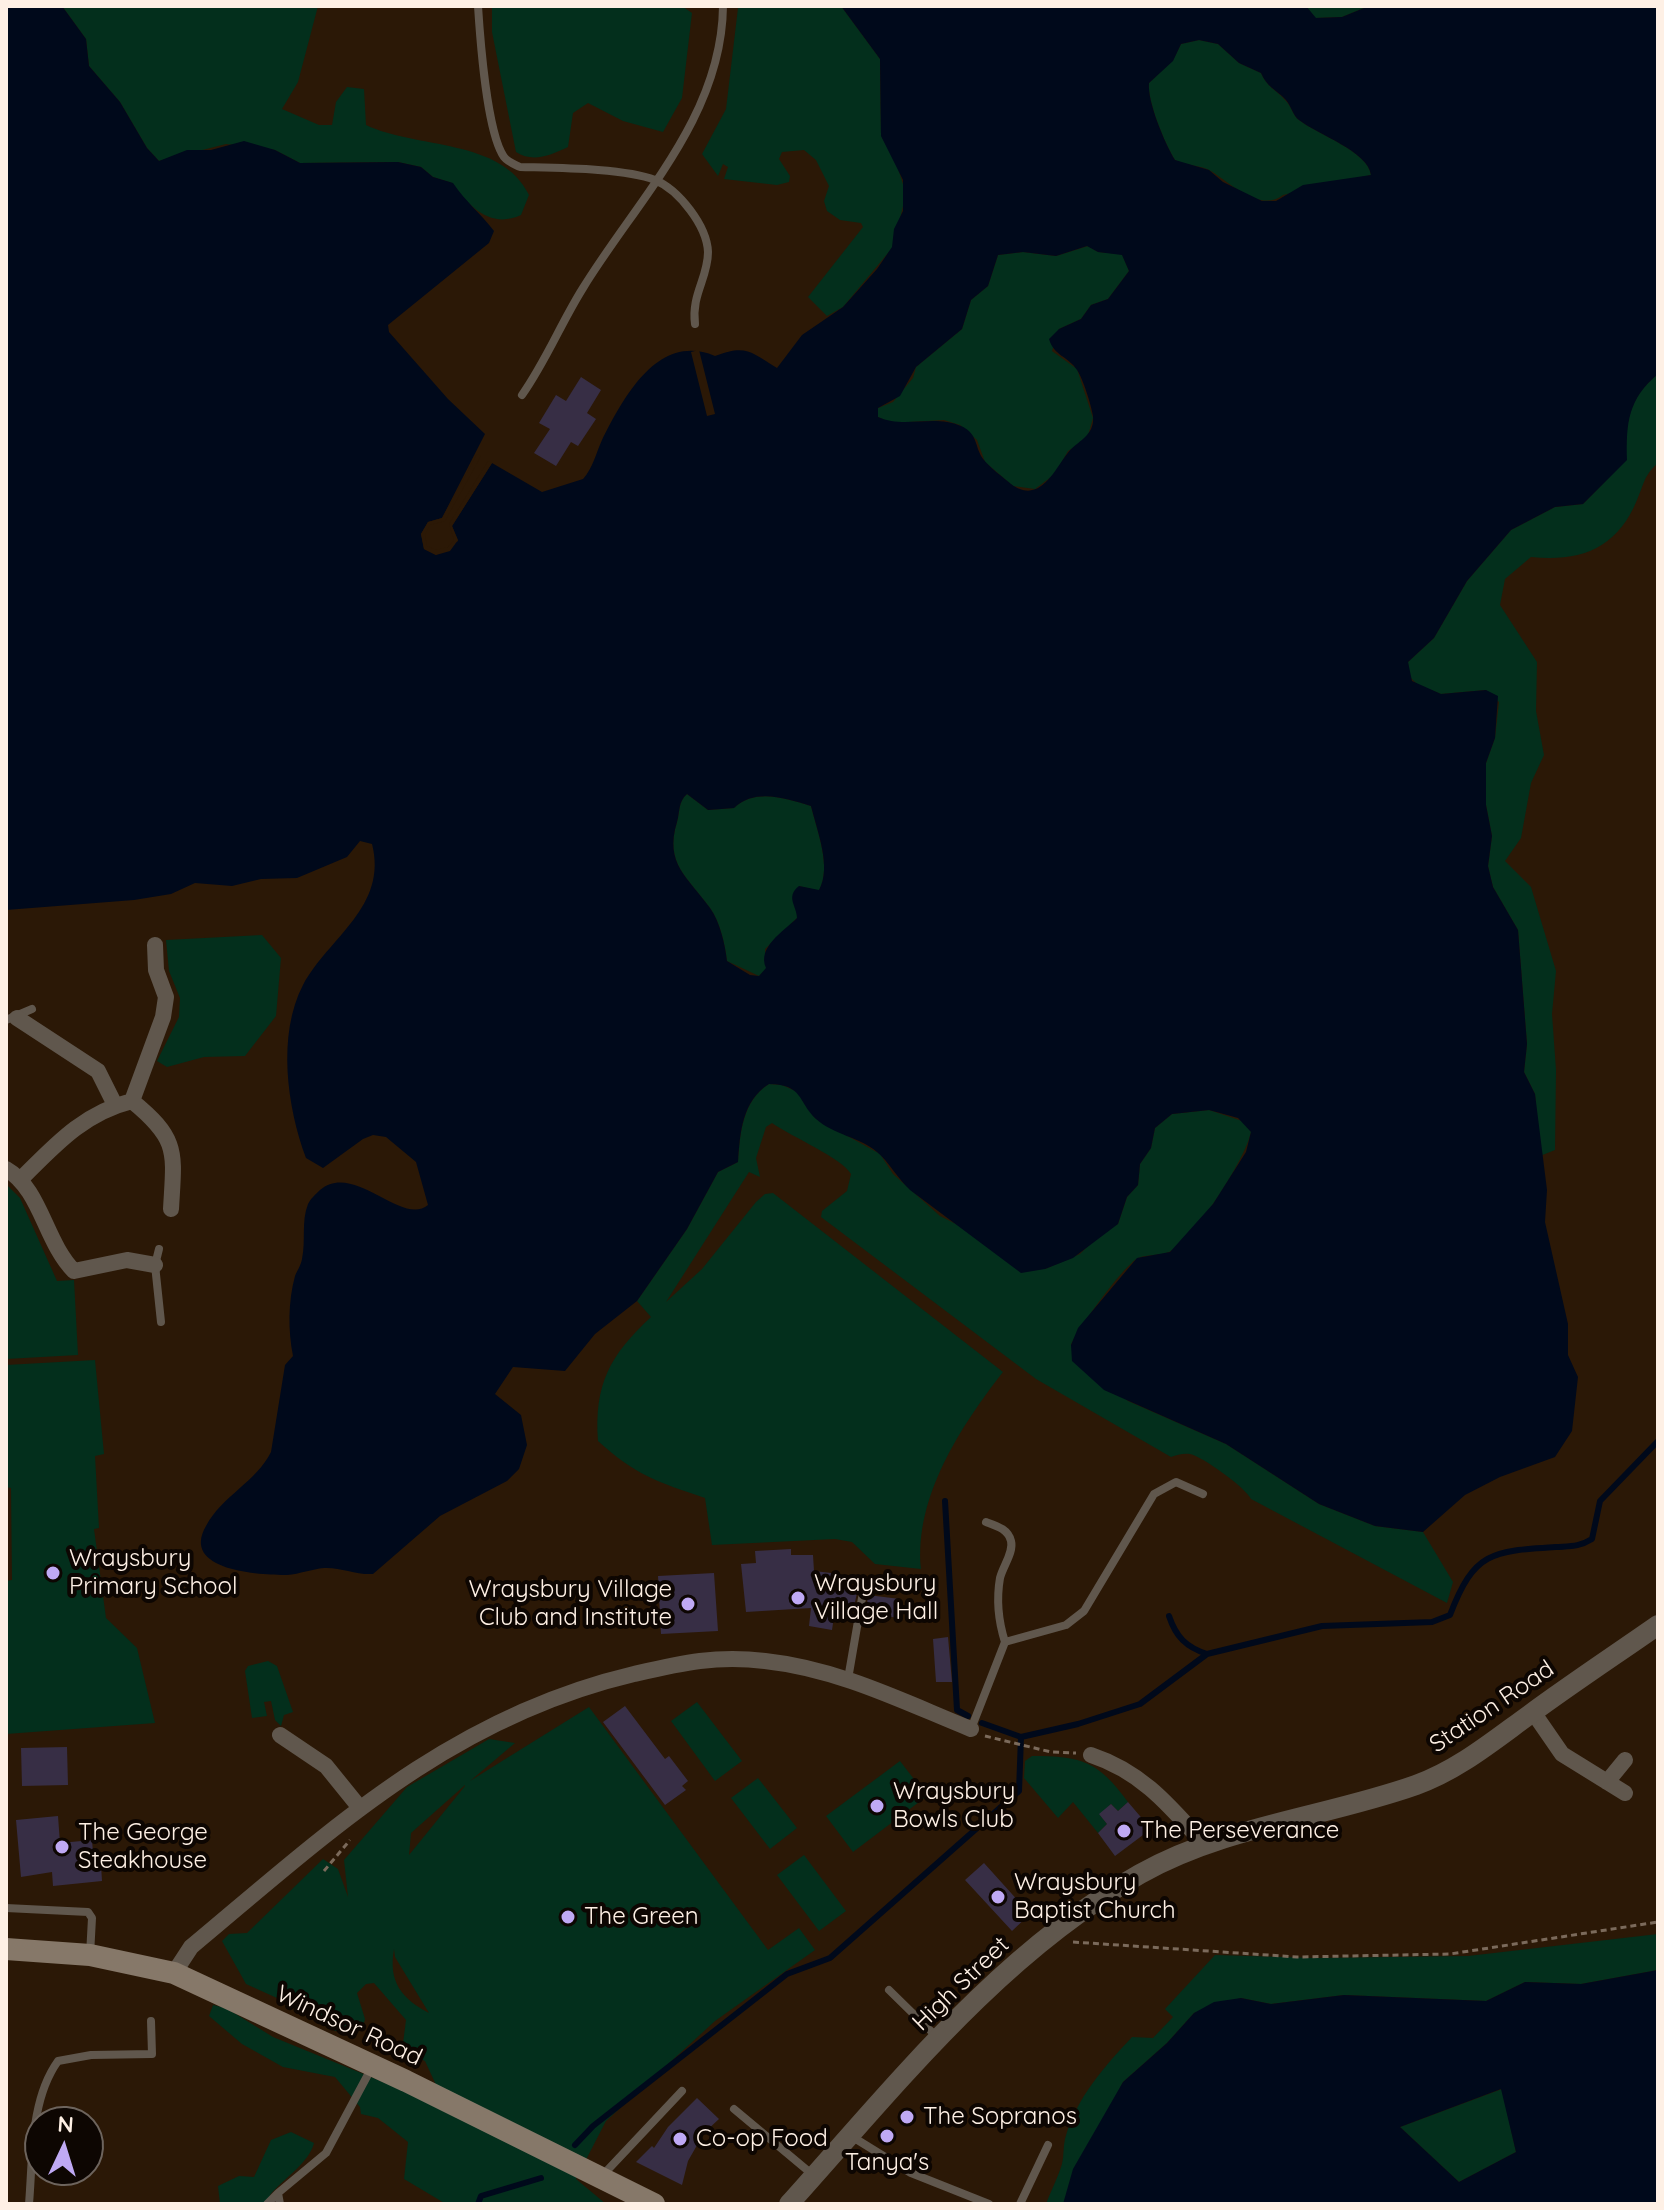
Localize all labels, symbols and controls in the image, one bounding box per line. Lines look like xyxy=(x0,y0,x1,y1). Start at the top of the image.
place label: Wraysbury Primary School xyxy=(69,1545,238,1601)
marker: Wraysbury Primary School xyxy=(44,1564,62,1582)
place label: Wraysbury Village Hall xyxy=(814,1570,938,1626)
place label: Wraysbury Village Club and Institute xyxy=(468,1576,672,1632)
marker: Wraysbury Village Hall xyxy=(789,1589,807,1607)
marker: Wraysbury Village Club and Institute xyxy=(679,1595,697,1613)
street label: Station Road xyxy=(1424,1655,1560,1759)
place label: Wraysbury Bowls Club xyxy=(893,1778,1015,1834)
marker: Wraysbury Bowls Club xyxy=(868,1797,886,1815)
place label: The Perseverance xyxy=(1140,1817,1339,1845)
place label: The George Steakhouse xyxy=(78,1819,208,1875)
marker: The Perseverance xyxy=(1115,1822,1133,1840)
marker: The George Steakhouse xyxy=(53,1838,71,1856)
place label: Wraysbury Baptist Church xyxy=(1014,1869,1176,1925)
marker: Wraysbury Baptist Church xyxy=(989,1888,1007,1906)
place label: The Green xyxy=(584,1903,699,1931)
marker: The Green xyxy=(559,1908,577,1926)
street label: High Street xyxy=(907,1931,1015,2037)
street label: Windsor Road xyxy=(271,1980,427,2072)
place label: The Sopranos xyxy=(923,2103,1077,2131)
north arrow xyxy=(24,2106,104,2186)
marker: The Sopranos xyxy=(898,2108,916,2126)
text: N xyxy=(56,2110,75,2139)
place label: Co-op Food xyxy=(696,2125,828,2153)
marker: Tanya's xyxy=(878,2127,896,2145)
marker: Co-op Food xyxy=(671,2130,689,2148)
place label: Tanya's xyxy=(845,2149,929,2177)

